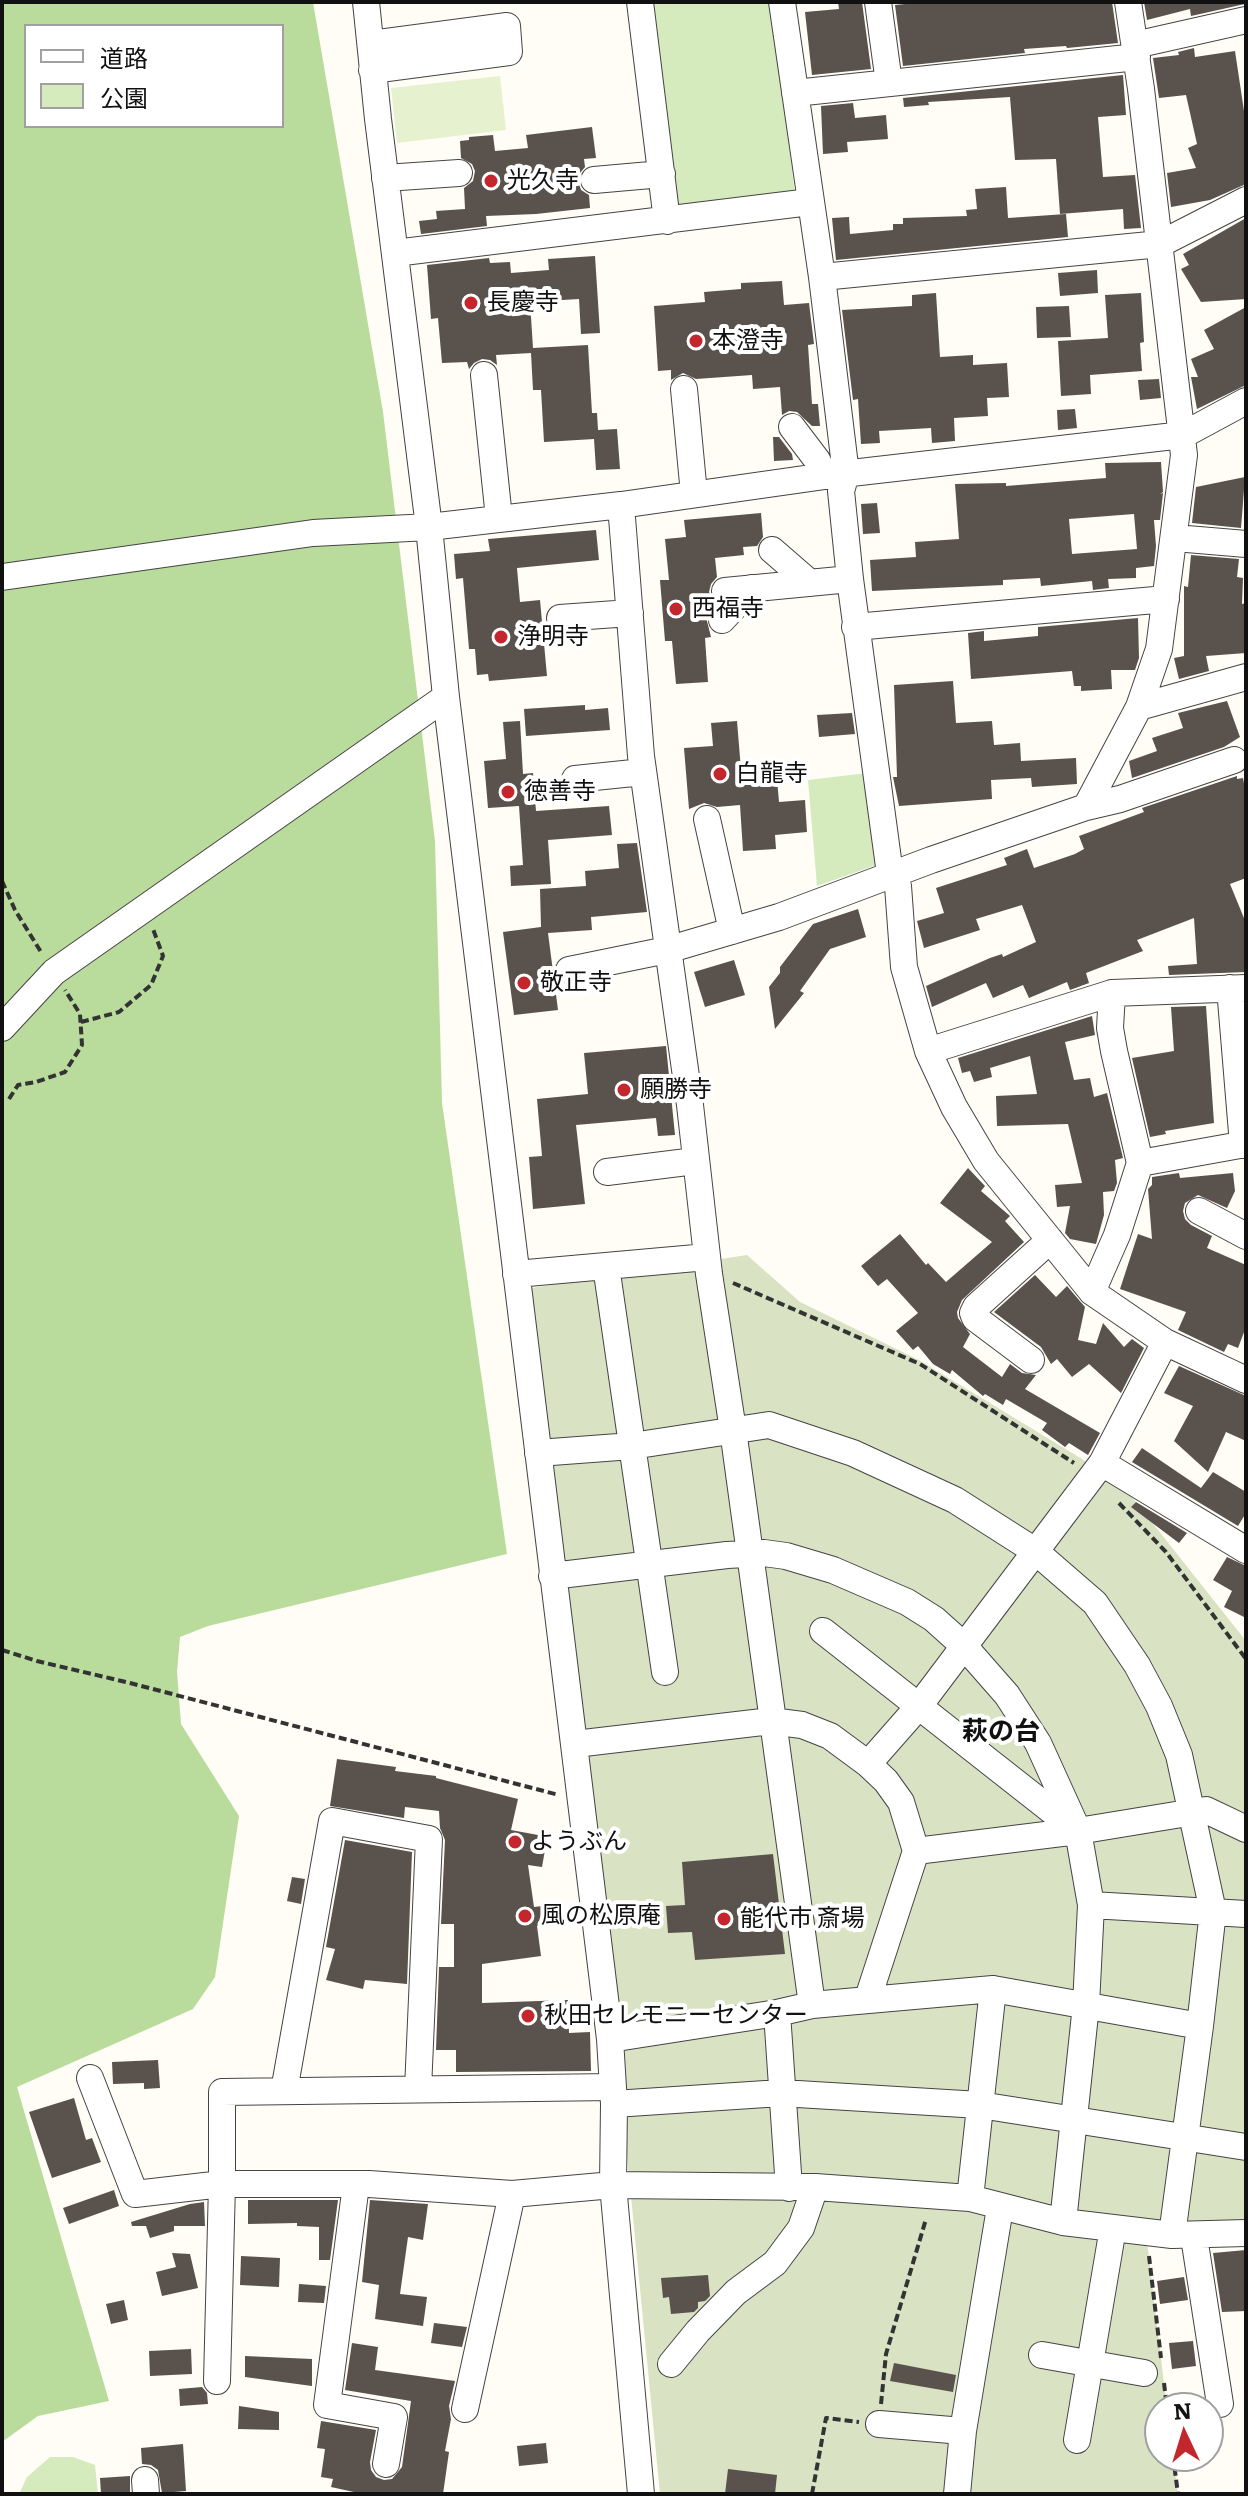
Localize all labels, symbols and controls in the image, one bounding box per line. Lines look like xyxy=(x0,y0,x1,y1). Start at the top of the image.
legend xyxy=(24,24,284,128)
text: 道路 xyxy=(100,39,148,74)
text: 公園 xyxy=(100,79,148,114)
place label: 光久寺 xyxy=(507,167,579,195)
marker: 光久寺 xyxy=(482,172,500,190)
place label: 長慶寺 xyxy=(487,289,559,317)
marker: 長慶寺 xyxy=(462,294,480,312)
place label: 本澄寺 xyxy=(712,327,784,355)
marker: 本澄寺 xyxy=(687,332,705,350)
place label: 西福寺 xyxy=(692,595,764,623)
marker: 西福寺 xyxy=(667,600,685,618)
place label: 浄明寺 xyxy=(517,623,589,651)
marker: 浄明寺 xyxy=(492,628,510,646)
place label: 白龍寺 xyxy=(736,760,808,788)
marker: 白龍寺 xyxy=(711,765,729,783)
place label: 徳善寺 xyxy=(524,778,596,806)
marker: 徳善寺 xyxy=(499,783,517,801)
place label: 敬正寺 xyxy=(540,969,612,997)
marker: 敬正寺 xyxy=(515,974,533,992)
place label: 願勝寺 xyxy=(640,1076,712,1104)
marker: 願勝寺 xyxy=(615,1081,633,1099)
district label: 萩の台 xyxy=(962,1716,1040,1748)
place label: ようぶん xyxy=(531,1828,627,1856)
marker: ようぶん xyxy=(506,1833,524,1851)
place label: 風の松原庵 xyxy=(541,1902,661,1930)
place label: 能代市 斎場 xyxy=(740,1905,865,1933)
marker: 風の松原庵 xyxy=(516,1907,534,1925)
marker: 能代市 斎場 xyxy=(715,1910,733,1928)
place label: 秋田セレモニーセンター xyxy=(544,2002,808,2030)
marker: 秋田セレモニーセンター xyxy=(519,2007,537,2025)
north arrow xyxy=(1144,2392,1224,2472)
text: N xyxy=(1172,2392,1193,2427)

